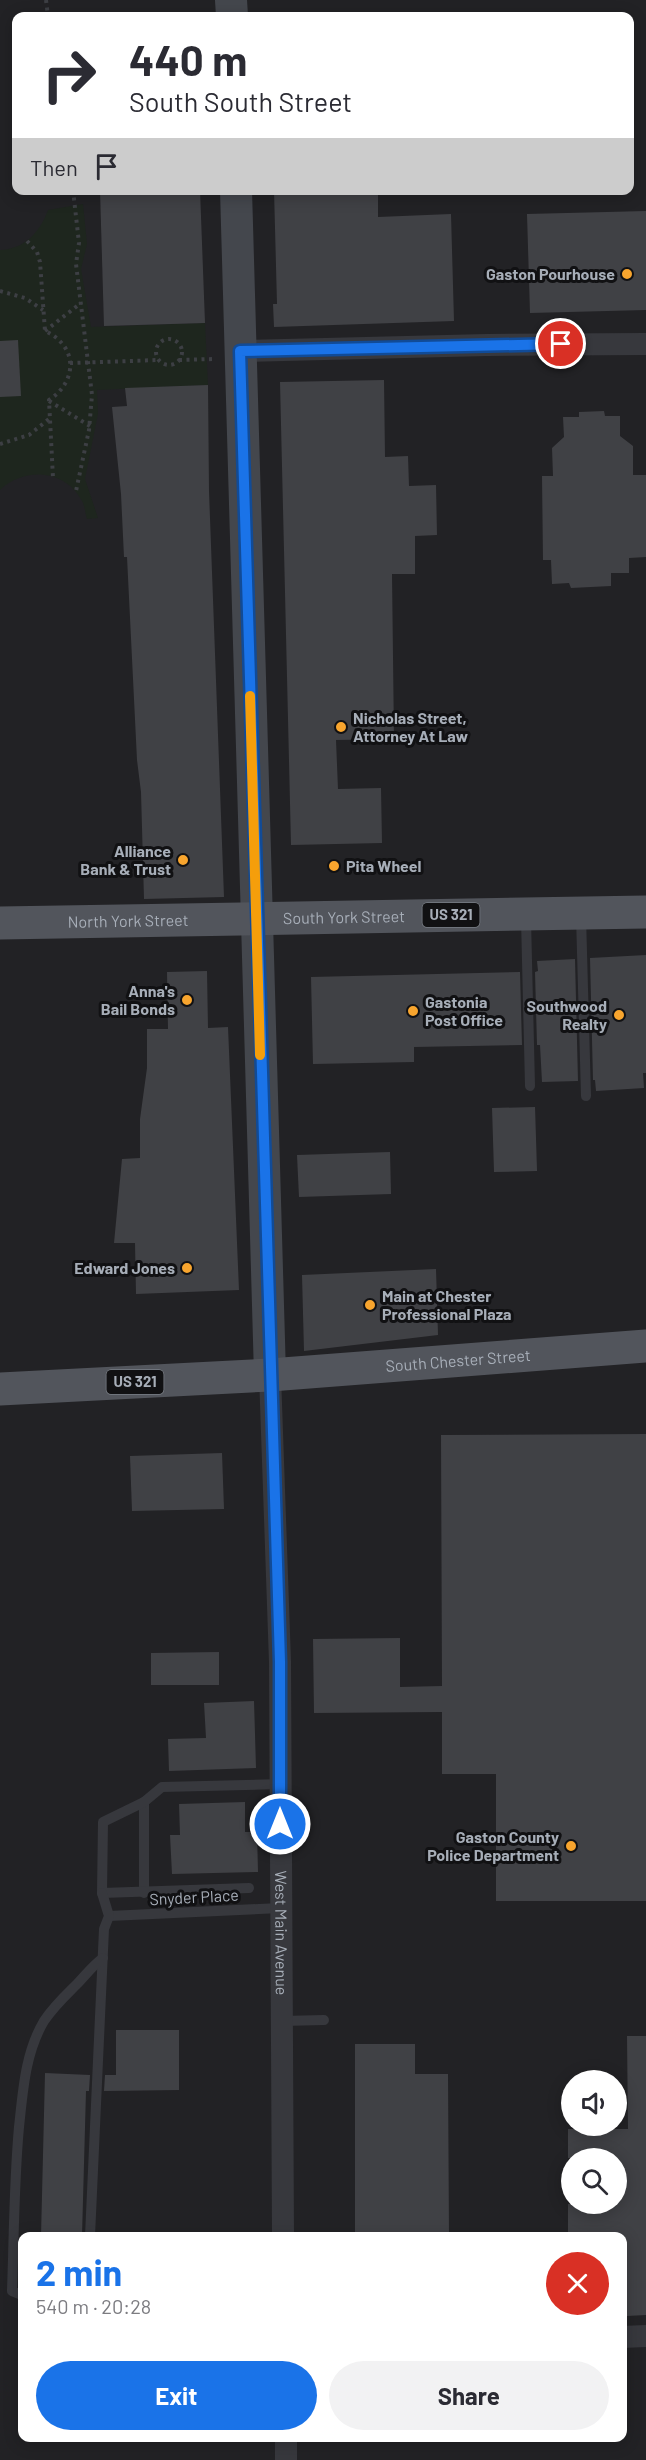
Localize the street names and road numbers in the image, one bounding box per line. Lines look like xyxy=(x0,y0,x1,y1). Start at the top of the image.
road number: US 321 xyxy=(422,903,480,927)
street label: South York Street xyxy=(283,906,405,927)
street label: North York Street xyxy=(67,910,189,931)
street label: South Chester Street xyxy=(385,1345,531,1375)
road number: US 321 xyxy=(106,1370,164,1394)
street label: West Main Avenue xyxy=(272,1870,292,1995)
street label: Snyder Place xyxy=(149,1885,239,1908)

